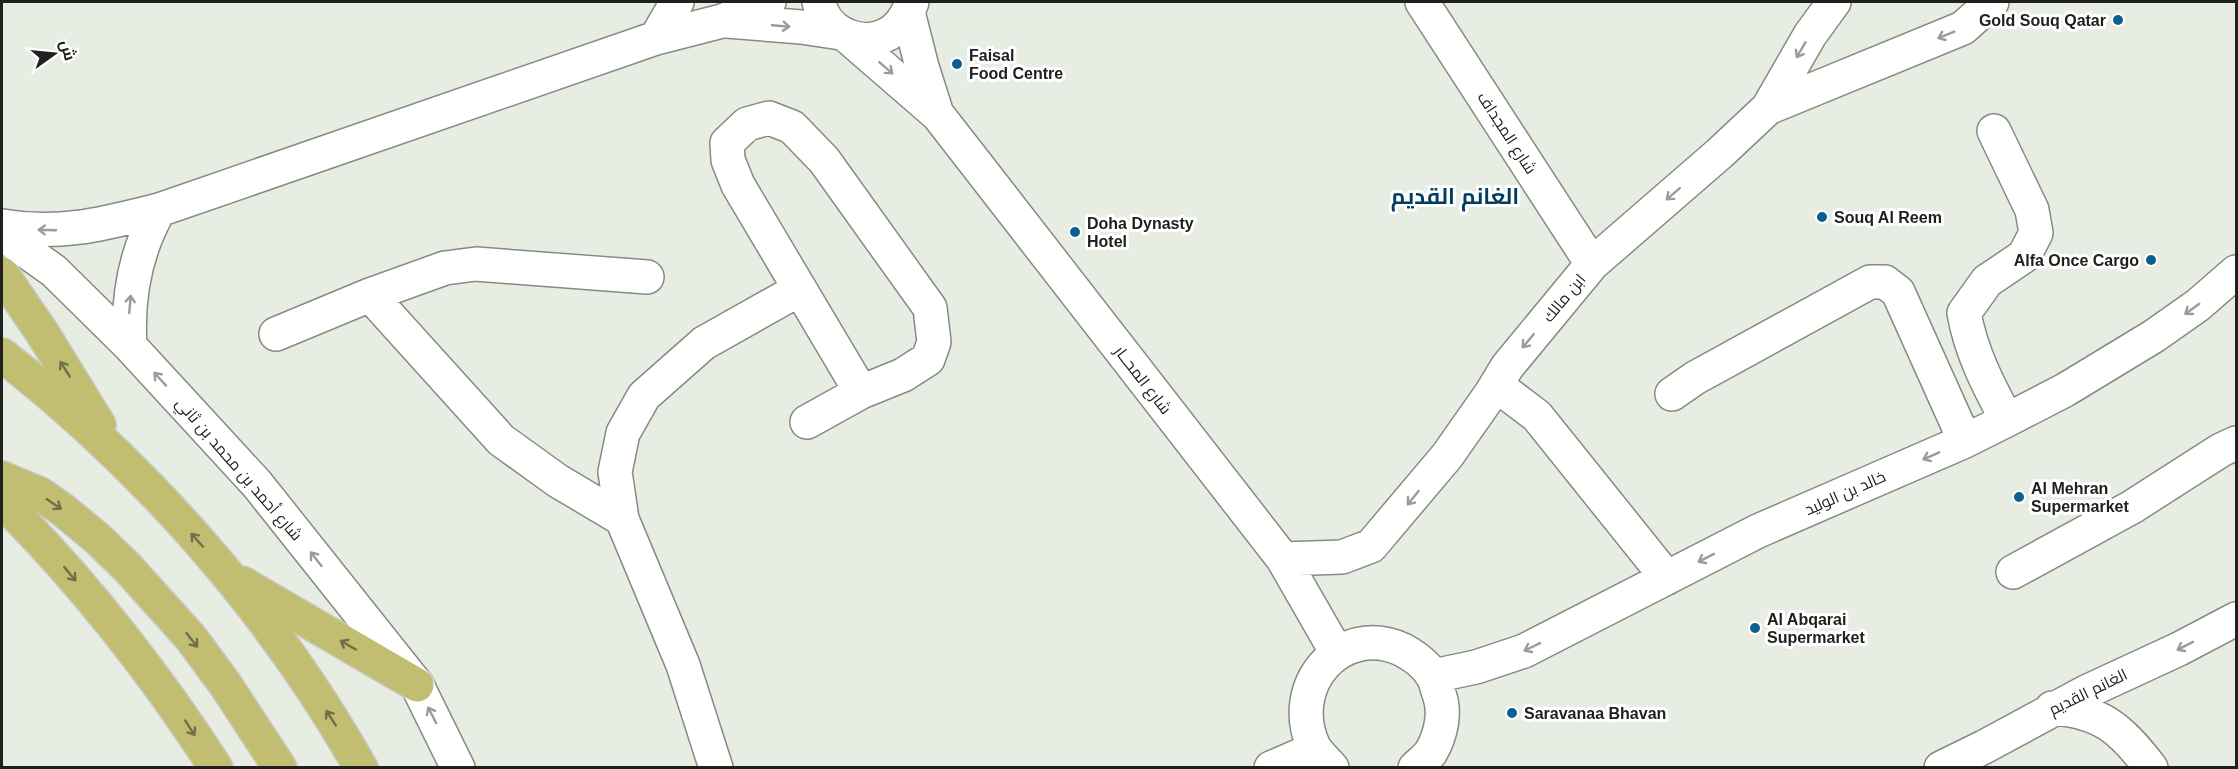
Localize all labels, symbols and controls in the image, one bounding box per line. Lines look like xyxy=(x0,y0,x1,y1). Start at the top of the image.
place label: Gold Souq Qatar xyxy=(1979,12,2106,29)
marker: Gold Souq Qatar xyxy=(2111,13,2125,27)
one-way arrow xyxy=(770,20,790,31)
north arrow xyxy=(24,24,84,84)
one-way arrow xyxy=(1937,30,1955,41)
text: ش xyxy=(56,38,79,63)
one-way arrow xyxy=(1795,41,1807,58)
place label: Faisal Food Centre xyxy=(969,47,1063,82)
marker: Faisal Food Centre xyxy=(950,57,964,71)
one-way arrow xyxy=(878,61,893,75)
street label: شارع المجداف xyxy=(1472,89,1540,179)
district label: الغانم القديم xyxy=(1391,184,1519,212)
one-way arrow xyxy=(1666,187,1681,201)
place label: Souq Al Reem xyxy=(1834,209,1942,226)
marker: Souq Al Reem xyxy=(1815,210,1829,224)
place label: Doha Dynasty Hotel xyxy=(1087,215,1194,250)
one-way arrow xyxy=(37,224,57,236)
marker: Doha Dynasty Hotel xyxy=(1068,225,1082,239)
place label: Alfa Once Cargo xyxy=(2014,252,2139,269)
marker: Alfa Once Cargo xyxy=(2144,253,2158,267)
street label: ابن مالك xyxy=(1539,271,1590,326)
one-way arrow xyxy=(125,294,136,314)
one-way arrow xyxy=(2184,303,2200,315)
one-way arrow xyxy=(1521,333,1534,349)
street label: شارع المحــار xyxy=(1108,342,1175,419)
one-way arrow xyxy=(58,361,70,378)
one-way arrow xyxy=(153,372,167,387)
street label: شارع أحمد بن محمد بن ثاني xyxy=(169,394,306,547)
one-way arrow xyxy=(1922,451,1940,462)
street label: خالد بن الوليد xyxy=(1802,468,1889,520)
place label: Al Mehran Supermarket xyxy=(2031,480,2129,515)
one-way arrow xyxy=(1406,490,1419,506)
marker: Al Mehran Supermarket xyxy=(2012,490,2026,504)
one-way arrow xyxy=(45,497,62,510)
one-way arrow xyxy=(190,533,204,548)
one-way arrow xyxy=(310,551,323,567)
one-way arrow xyxy=(1697,553,1715,564)
one-way arrow xyxy=(63,566,77,581)
place label: Al Abqarai Supermarket xyxy=(1767,611,1865,646)
marker: Al Abqarai Supermarket xyxy=(1748,621,1762,635)
one-way arrow xyxy=(186,632,199,648)
one-way arrow xyxy=(340,639,357,651)
one-way arrow xyxy=(1523,641,1541,653)
one-way arrow xyxy=(2176,641,2194,652)
street label: الغانم القديم xyxy=(2046,666,2131,721)
place label: Saravanaa Bhavan xyxy=(1524,705,1666,722)
marker: Saravanaa Bhavan xyxy=(1505,706,1519,720)
one-way arrow xyxy=(425,707,437,725)
one-way arrow xyxy=(324,709,337,726)
one-way arrow xyxy=(184,719,196,736)

